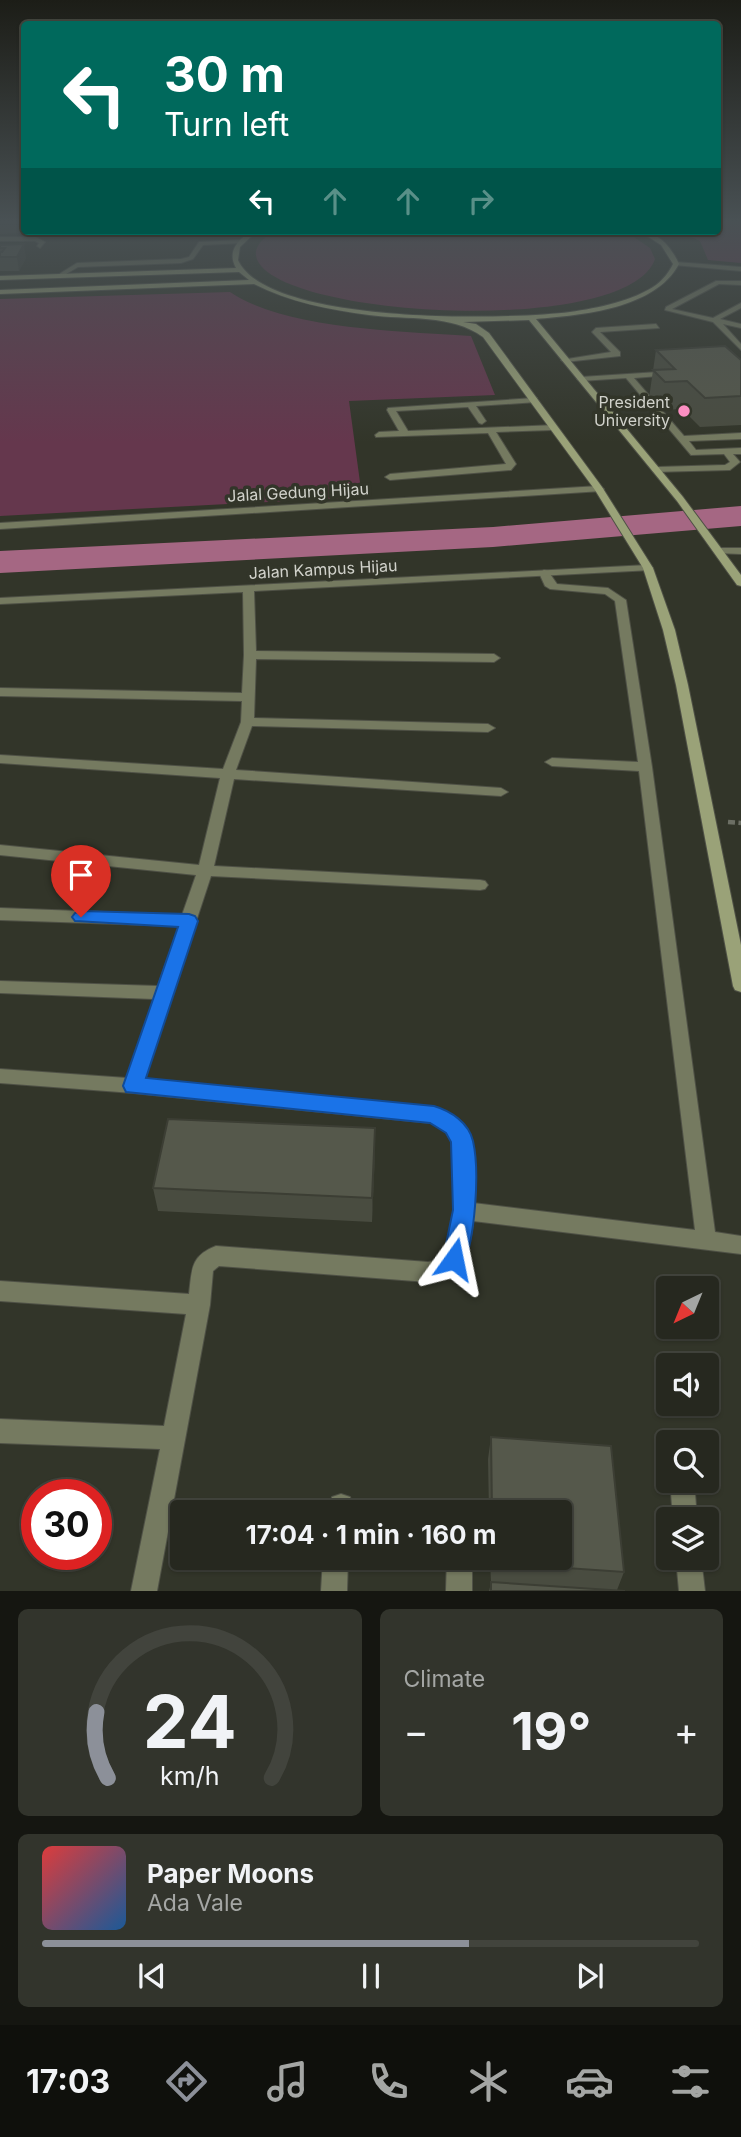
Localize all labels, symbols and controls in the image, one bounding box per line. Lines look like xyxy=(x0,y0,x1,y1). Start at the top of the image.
text: 30 m xyxy=(164,45,285,104)
icon: left xyxy=(49,49,140,140)
text: Turn left xyxy=(164,105,289,144)
icon: left xyxy=(243,182,281,220)
icon: ahead xyxy=(316,182,354,220)
icon: ahead xyxy=(389,182,427,220)
icon: right xyxy=(462,182,500,220)
place label: President University xyxy=(594,392,670,430)
marker: President University xyxy=(676,403,692,419)
street label: Jalal Gedung Hijau xyxy=(227,478,369,506)
street label: Jalan Kampus Hijau xyxy=(248,555,398,583)
pin xyxy=(51,845,111,917)
icon: arrive xyxy=(62,856,100,894)
position arrow xyxy=(417,1222,491,1296)
north arrow xyxy=(656,1276,719,1339)
map controls xyxy=(656,1276,719,1570)
button: sound xyxy=(656,1353,719,1416)
button: search xyxy=(656,1430,719,1493)
speed limit sign: 30 xyxy=(21,1479,112,1570)
button: layers xyxy=(656,1507,719,1570)
text: 17:04 · 1 min · 160 m xyxy=(245,1519,497,1550)
text: Climate xyxy=(404,1665,485,1693)
text: 24 xyxy=(143,1678,237,1767)
text: 19° xyxy=(511,1700,591,1763)
text: − xyxy=(404,1708,429,1754)
text: + xyxy=(674,1708,699,1754)
text: km/h xyxy=(160,1761,219,1791)
text: Paper Moons xyxy=(147,1858,314,1889)
text: Ada Vale xyxy=(147,1889,243,1917)
icon: previous xyxy=(133,1957,171,1995)
icon: pause xyxy=(352,1957,390,1995)
icon: next xyxy=(571,1957,609,1995)
icon: directions xyxy=(162,2057,211,2106)
icon: music xyxy=(263,2057,312,2106)
icon: phone xyxy=(364,2057,413,2106)
icon: climate xyxy=(464,2057,513,2106)
icon: car xyxy=(565,2057,614,2106)
icon: filters xyxy=(666,2057,715,2106)
text: 17:03 xyxy=(26,2062,110,2101)

